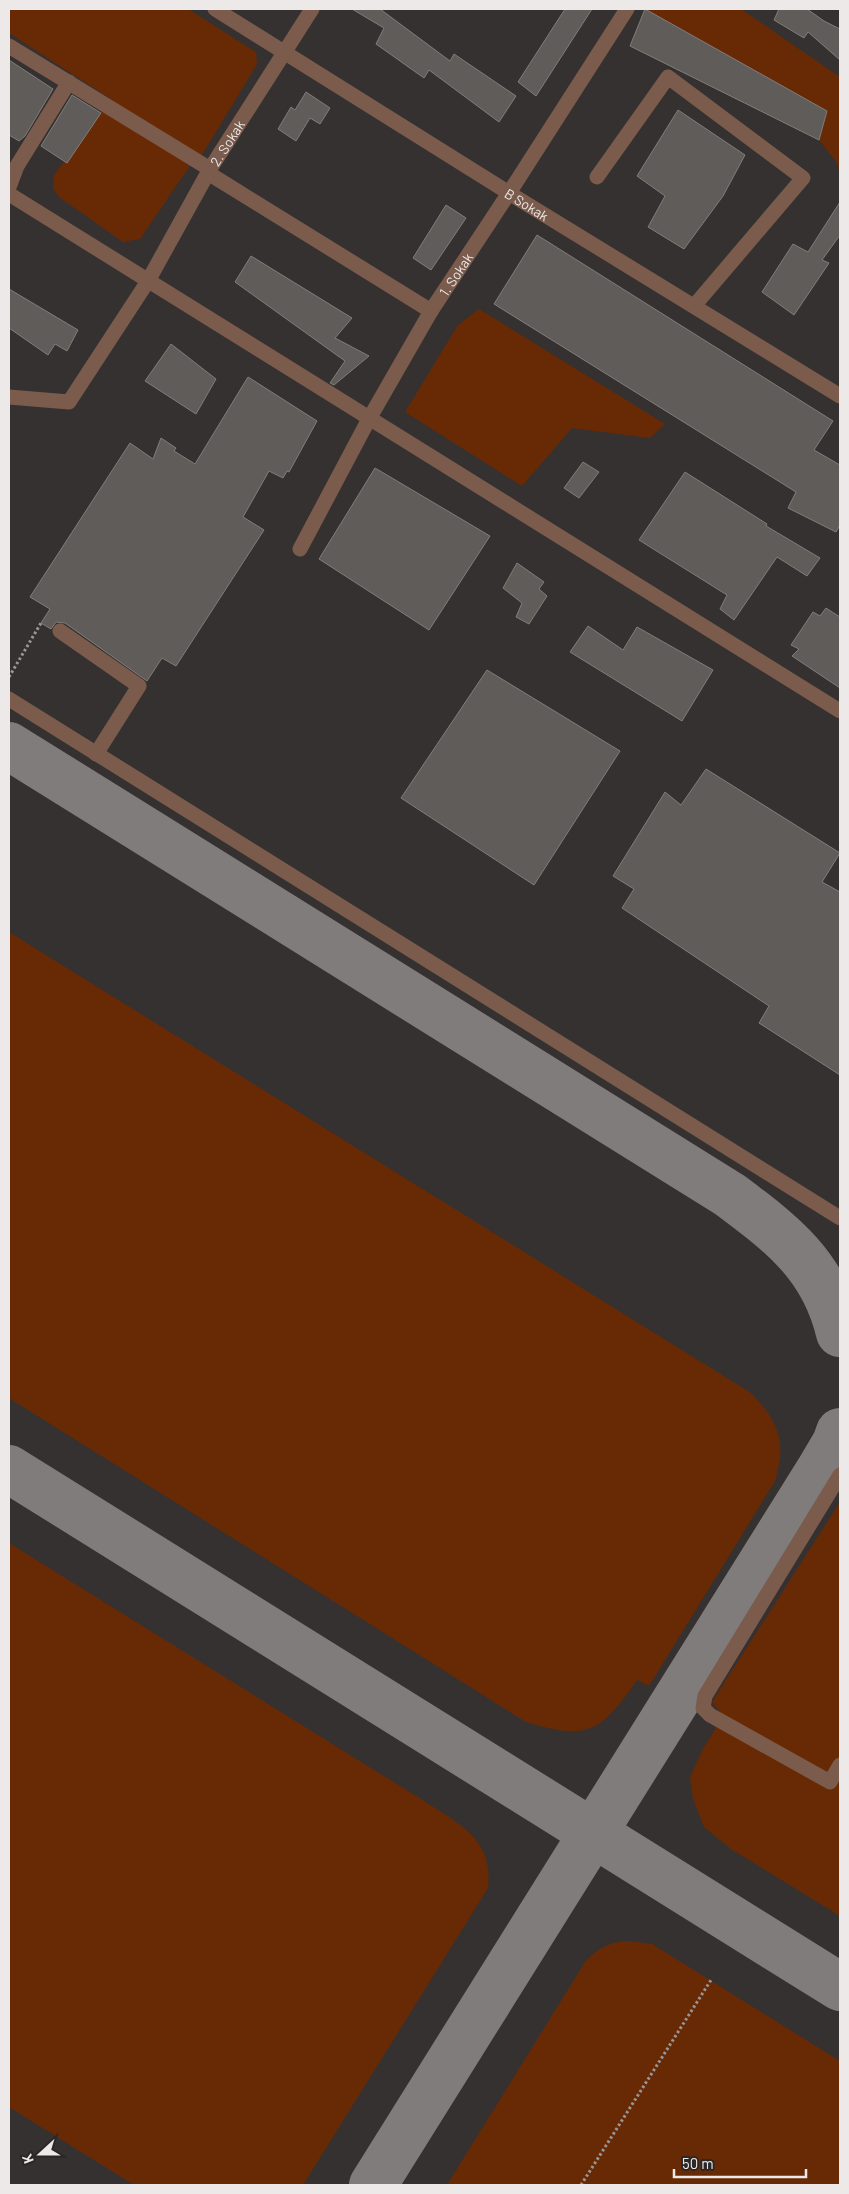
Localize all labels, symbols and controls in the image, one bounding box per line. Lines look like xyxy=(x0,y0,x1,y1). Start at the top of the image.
street label: 2. Sokak xyxy=(206,117,248,169)
street label: B Sokak xyxy=(502,184,552,224)
street label: 1. Sokak xyxy=(435,249,476,299)
north arrow xyxy=(15,2129,65,2179)
scale bar xyxy=(674,2146,806,2178)
text: K xyxy=(18,2151,37,2166)
text: 50 m xyxy=(682,2154,714,2172)

